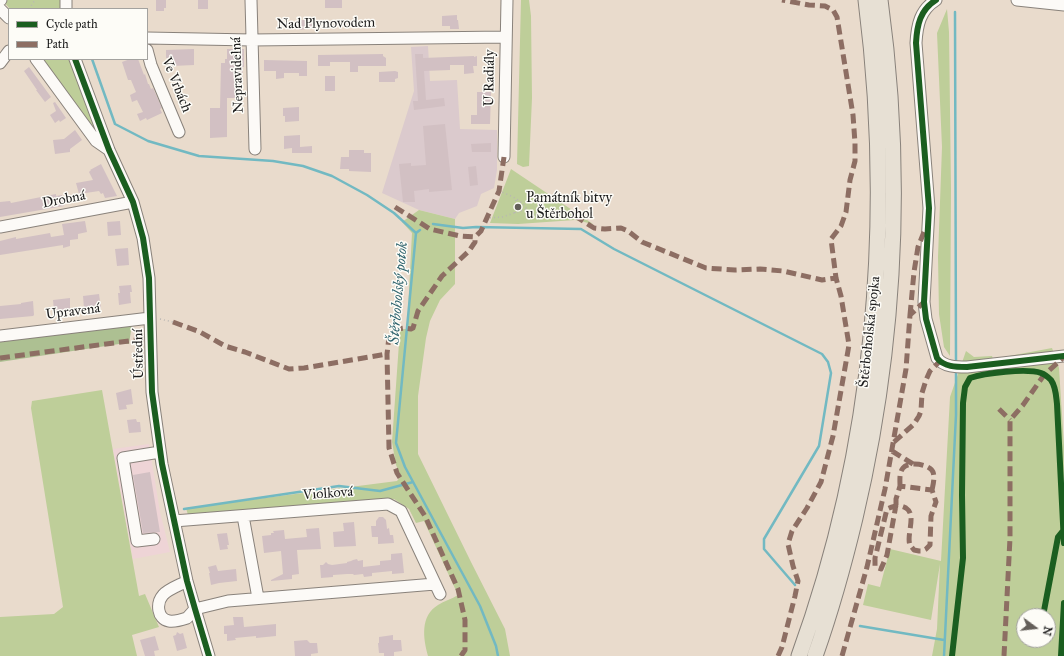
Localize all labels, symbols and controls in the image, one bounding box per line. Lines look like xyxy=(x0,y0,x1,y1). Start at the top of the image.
legend xyxy=(8,8,148,60)
street label: Nad Plynovodem xyxy=(277,15,375,33)
text: Cycle path xyxy=(46,17,98,31)
text: Path xyxy=(46,37,69,51)
street label: Nepravidelná xyxy=(228,37,248,113)
street label: U Radiály xyxy=(481,49,499,107)
street label: Ve Vrbách xyxy=(157,55,195,115)
street label: Drobná xyxy=(41,188,87,212)
place label: Památník bitvy u Štěrbohol xyxy=(526,191,612,224)
marker: Památník bitvy u Štěrbohol xyxy=(513,202,523,212)
water label: Štěrboholský potok xyxy=(386,241,412,345)
street label: Štěrboholská spojka xyxy=(856,275,884,389)
street label: Upravená xyxy=(45,300,101,324)
street label: Ústřední xyxy=(130,329,148,379)
street label: Violková xyxy=(302,484,354,504)
north arrow xyxy=(1016,608,1056,648)
text: N xyxy=(1040,625,1055,637)

